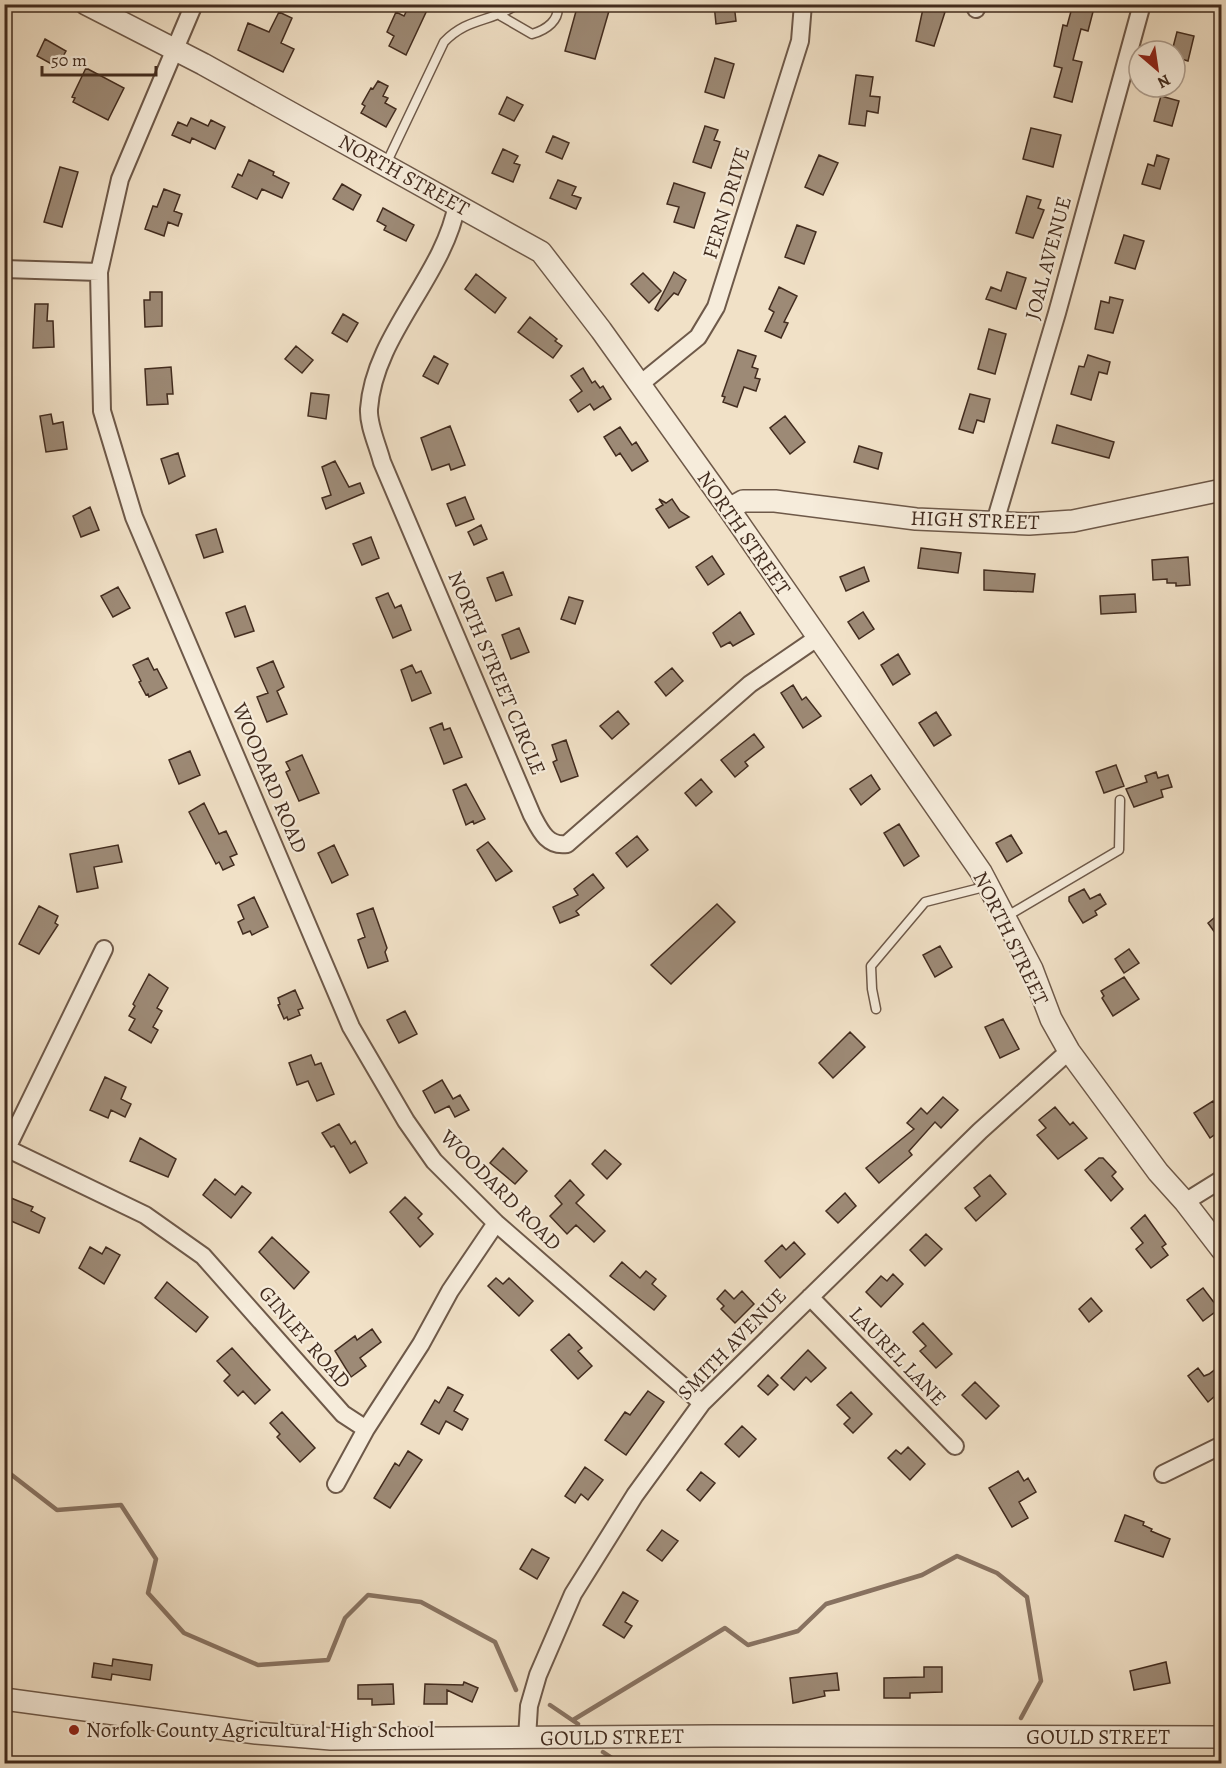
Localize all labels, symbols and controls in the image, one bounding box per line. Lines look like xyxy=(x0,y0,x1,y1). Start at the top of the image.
scale bar xyxy=(42,39,156,77)
north arrow xyxy=(1127,39,1187,99)
text: 50 m xyxy=(51,48,87,72)
text: N xyxy=(1153,69,1174,94)
street label: NORTH STREET xyxy=(334,127,475,223)
street label: FERN DRIVE xyxy=(696,144,756,262)
street label: JOAL AVENUE xyxy=(1018,193,1078,323)
street label: NORTH STREET xyxy=(691,465,798,601)
street label: HIGH STREET xyxy=(910,504,1041,536)
street label: NORTH STREET CIRCLE xyxy=(441,567,553,779)
street label: WOODARD ROAD xyxy=(225,698,314,857)
street label: NORTH STREET xyxy=(966,866,1056,1010)
street label: WOODARD ROAD xyxy=(434,1123,568,1257)
street label: GINLEY ROAD xyxy=(252,1279,358,1395)
street label: SMITH AVENUE xyxy=(671,1282,793,1406)
street label: LAUREL LANE xyxy=(843,1300,953,1412)
place label: Norfolk County Agricultural High School xyxy=(86,1716,434,1744)
street label: GOULD STREET xyxy=(540,1722,685,1752)
marker: Norfolk County Agricultural High School xyxy=(67,1723,81,1737)
street label: GOULD STREET xyxy=(1026,1723,1170,1751)

